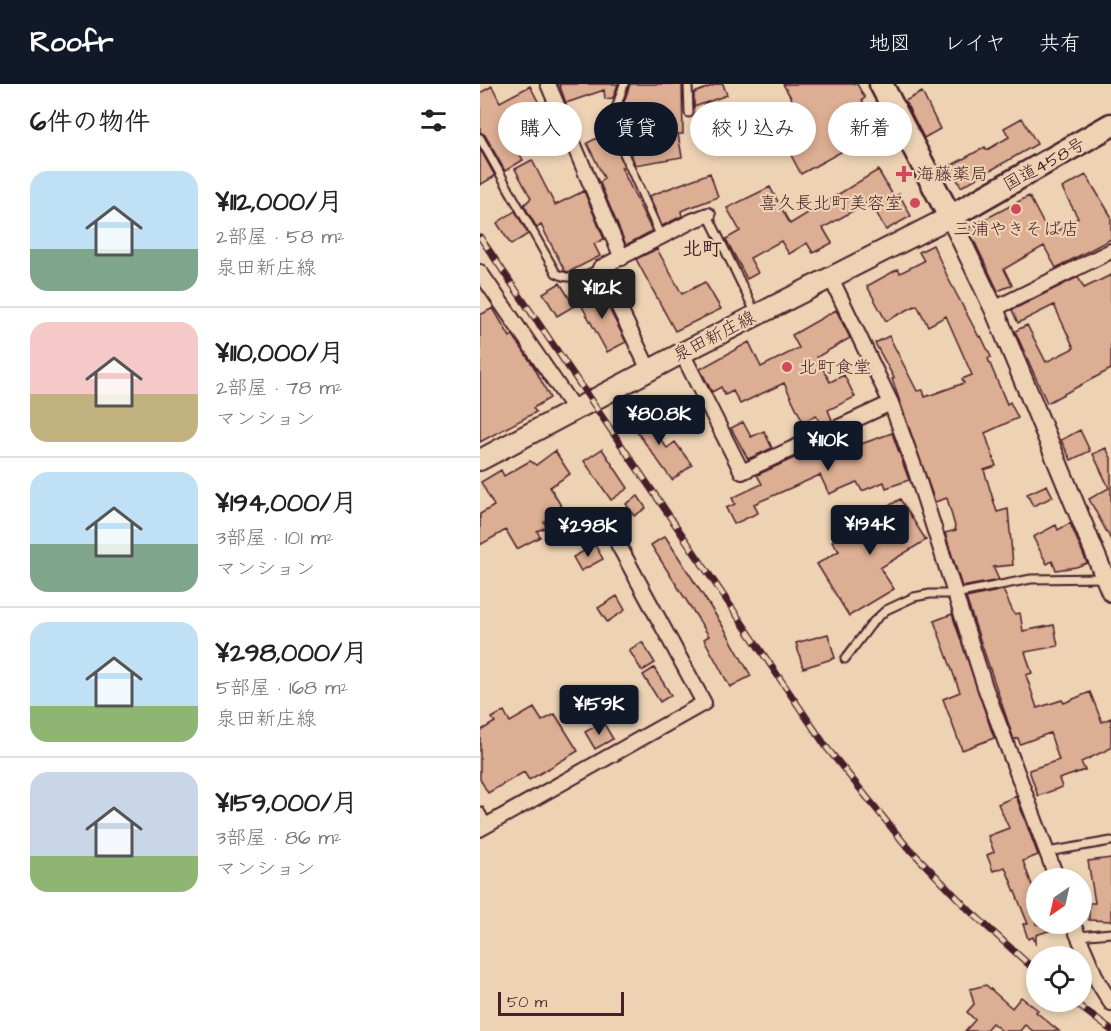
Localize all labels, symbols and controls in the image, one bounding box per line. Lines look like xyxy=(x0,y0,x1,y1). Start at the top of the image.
text: Roofr xyxy=(30,23,114,62)
text: 地図 xyxy=(869,29,911,58)
text: レイヤ xyxy=(944,29,1006,58)
text: 共有 xyxy=(1039,29,1081,58)
chip: 購入 xyxy=(498,102,582,156)
chip: 賃貸 xyxy=(594,102,678,156)
chip: 絞り込み xyxy=(690,102,816,156)
chip: 新着 xyxy=(828,102,912,156)
text: 6件の物件 xyxy=(30,104,150,140)
icon: filters xyxy=(417,104,450,137)
street label: 国道458号 xyxy=(999,132,1090,197)
place label: 海藤薬局 xyxy=(916,162,988,187)
marker: 海藤薬局 xyxy=(897,167,911,181)
text: ¥112,000/月 xyxy=(216,184,343,220)
place label: 喜久長北町美容室 xyxy=(759,191,903,216)
icon: home xyxy=(78,195,150,267)
marker: 喜久長北町美容室 xyxy=(908,196,922,210)
marker: 三浦やきそば店 xyxy=(1009,202,1023,216)
place label: 三浦やきそば店 xyxy=(953,217,1079,242)
text: 2部屋 · 58 m² xyxy=(216,223,344,251)
district label: 北町 xyxy=(682,235,722,263)
text: 泉田新庄線 xyxy=(216,254,316,282)
pin: ¥112K xyxy=(560,269,644,320)
text: ¥112K xyxy=(582,274,622,302)
street label: 泉田新庄線 xyxy=(668,305,760,368)
text: ¥110,000/月 xyxy=(216,335,345,371)
icon: home xyxy=(78,346,150,418)
place label: 北町食堂 xyxy=(799,355,871,380)
marker: 北町食堂 xyxy=(780,360,794,374)
text: 2部屋 · 78 m² xyxy=(216,374,343,402)
pin: ¥80.8K xyxy=(610,395,708,446)
text: ¥80.8K xyxy=(627,400,691,428)
text: マンション xyxy=(216,405,315,433)
pin: ¥110K xyxy=(786,421,870,472)
text: ¥110K xyxy=(808,426,848,454)
text: ¥194,000/月 xyxy=(216,485,357,521)
icon: home xyxy=(78,496,150,568)
pin: ¥194K xyxy=(828,505,912,556)
pin: ¥298K xyxy=(546,507,630,558)
text: ¥194K xyxy=(845,510,895,538)
text: ¥298K xyxy=(559,512,617,540)
text: 3部屋 · 101 m² xyxy=(216,524,334,552)
text: マンション xyxy=(216,555,315,583)
text: ¥298,000/月 xyxy=(216,635,368,671)
icon: home xyxy=(78,646,150,718)
text: 5部屋 · 168 m² xyxy=(216,674,348,702)
pin: ¥159K xyxy=(557,685,641,736)
text: ¥159K xyxy=(574,690,624,718)
text: 泉田新庄線 xyxy=(216,705,316,733)
text: ¥159,000/月 xyxy=(216,785,358,821)
icon: home xyxy=(78,796,150,868)
text: 3部屋 · 86 m² xyxy=(216,824,342,852)
text: マンション xyxy=(216,855,315,883)
north arrow xyxy=(1026,868,1092,934)
map controls xyxy=(1026,868,1092,1012)
button: locate xyxy=(1026,946,1092,1012)
scale bar xyxy=(498,989,624,1016)
text: 50 m xyxy=(507,991,547,1013)

